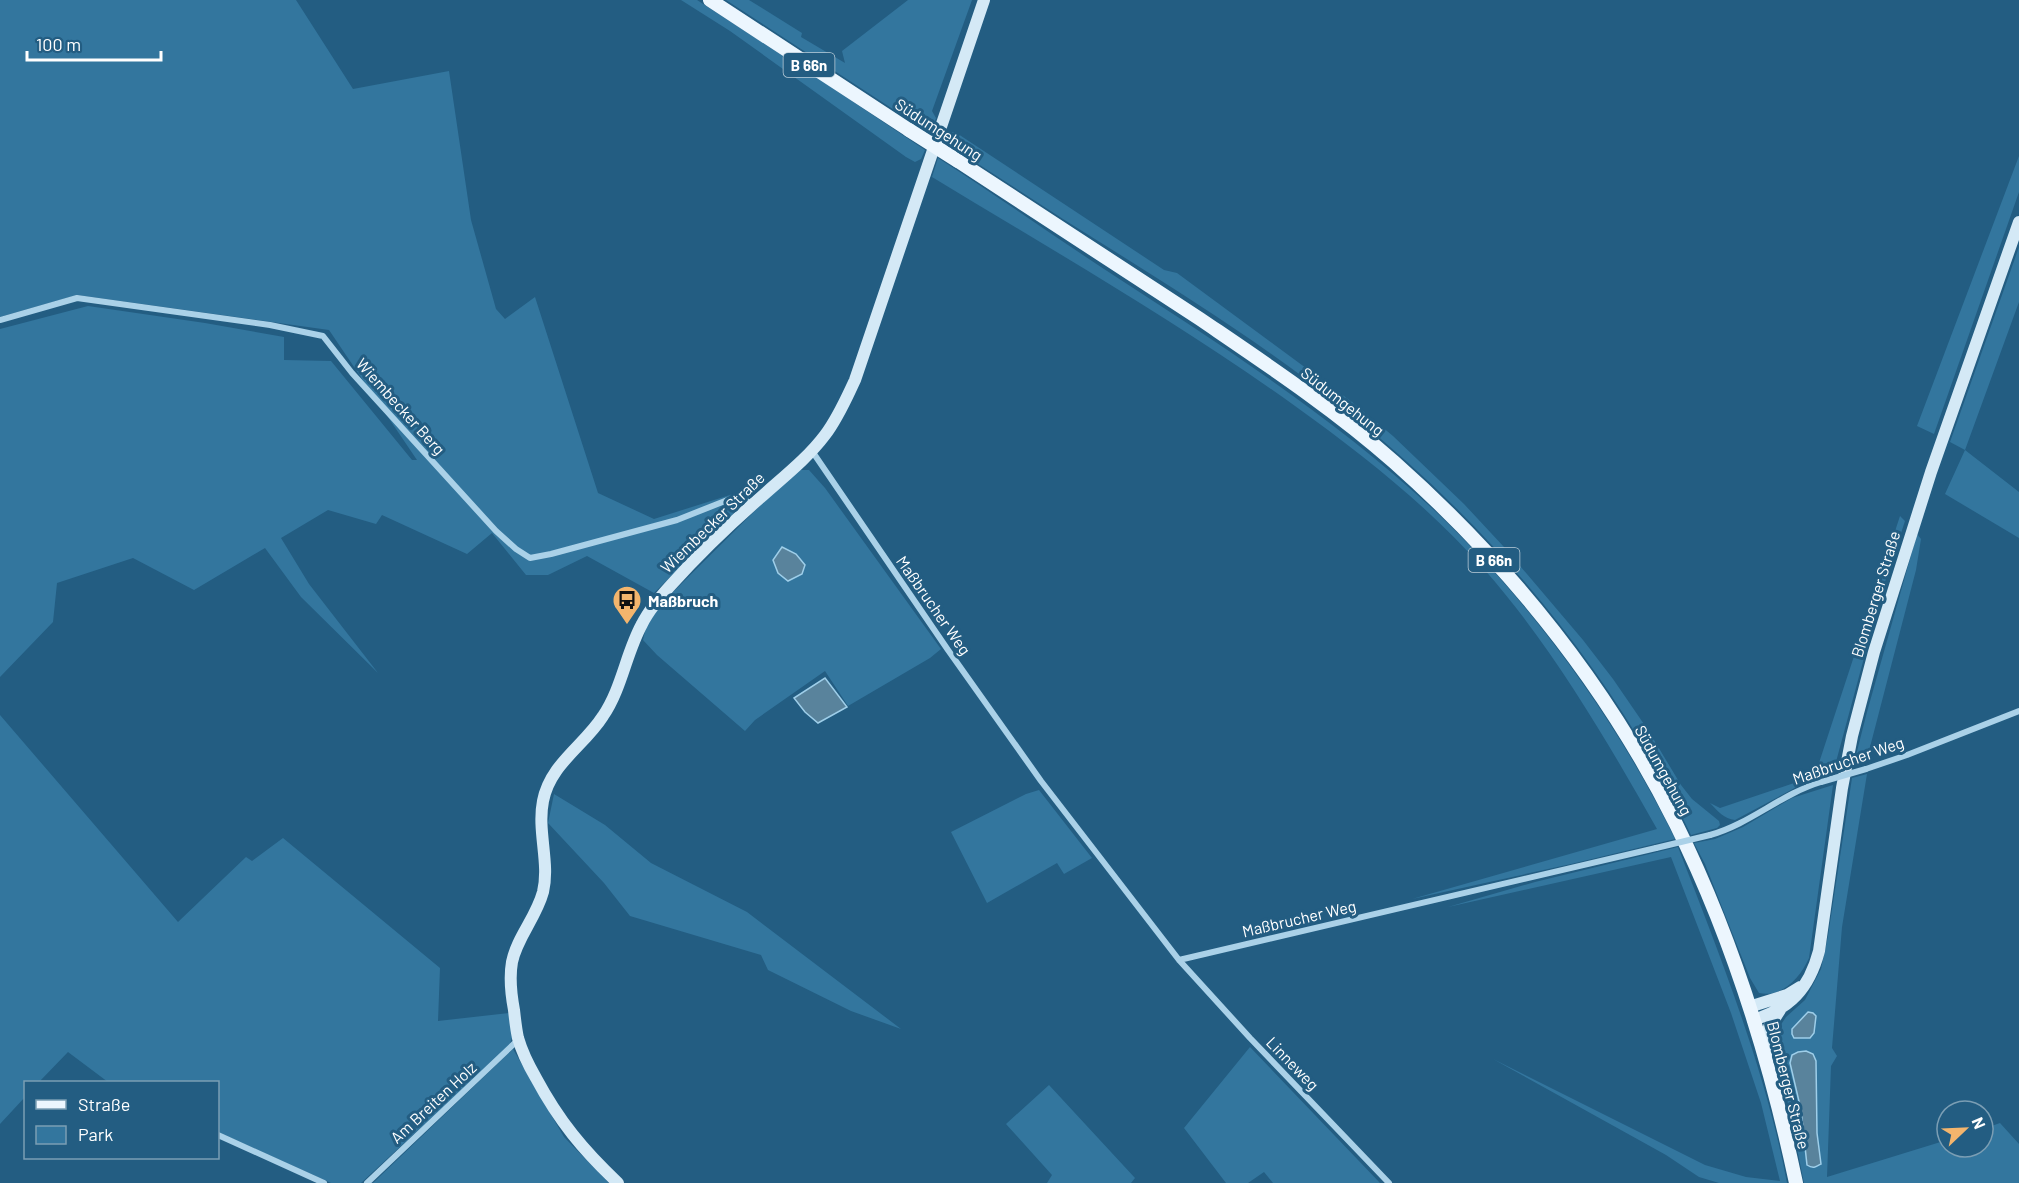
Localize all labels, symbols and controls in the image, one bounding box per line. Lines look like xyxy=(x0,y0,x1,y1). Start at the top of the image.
scale bar xyxy=(27,24,160,62)
text: 100 m xyxy=(36,33,81,55)
road number: B 66n xyxy=(784,53,834,77)
street label: Südumgehung xyxy=(892,94,986,164)
street label: Wiembecker Berg xyxy=(353,354,449,458)
street label: Südumgehung xyxy=(1298,363,1388,439)
street label: Wiembecker Straße xyxy=(656,468,768,576)
street label: Blomberger Straße xyxy=(1847,529,1903,659)
road number: B 66n xyxy=(1468,548,1520,572)
street label: Maßbrucher Weg xyxy=(893,552,975,658)
bus stop icon: Maßbruch xyxy=(611,584,643,626)
place label: Maßbruch xyxy=(648,591,718,610)
street label: Südumgehung xyxy=(1631,722,1697,818)
street label: Maßbrucher Weg xyxy=(1790,732,1906,788)
street label: Maßbrucher Weg xyxy=(1240,896,1358,940)
street label: Blomberger Straße xyxy=(1764,1019,1814,1151)
street label: Linneweg xyxy=(1263,1032,1323,1094)
street label: Am Breiten Holz xyxy=(386,1057,480,1147)
legend xyxy=(24,1081,219,1159)
text: Straße xyxy=(78,1093,130,1115)
north arrow xyxy=(1935,1099,1995,1159)
text: N xyxy=(1968,1114,1990,1132)
text: Park xyxy=(78,1123,113,1145)

